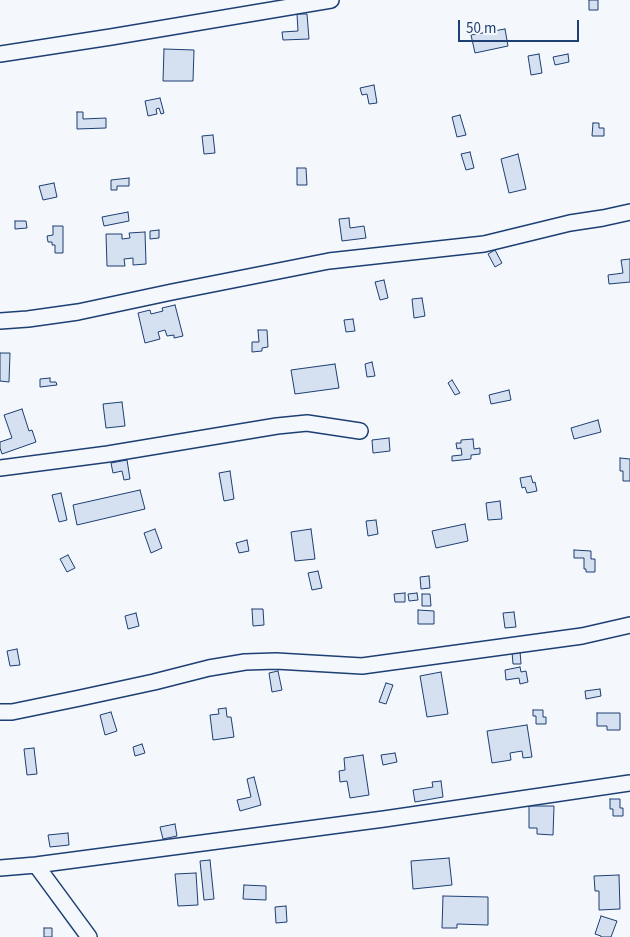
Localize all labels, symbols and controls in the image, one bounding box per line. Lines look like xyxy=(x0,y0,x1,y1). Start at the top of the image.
scale bar xyxy=(460,10,581,42)
text: 50 m xyxy=(466,18,496,39)

